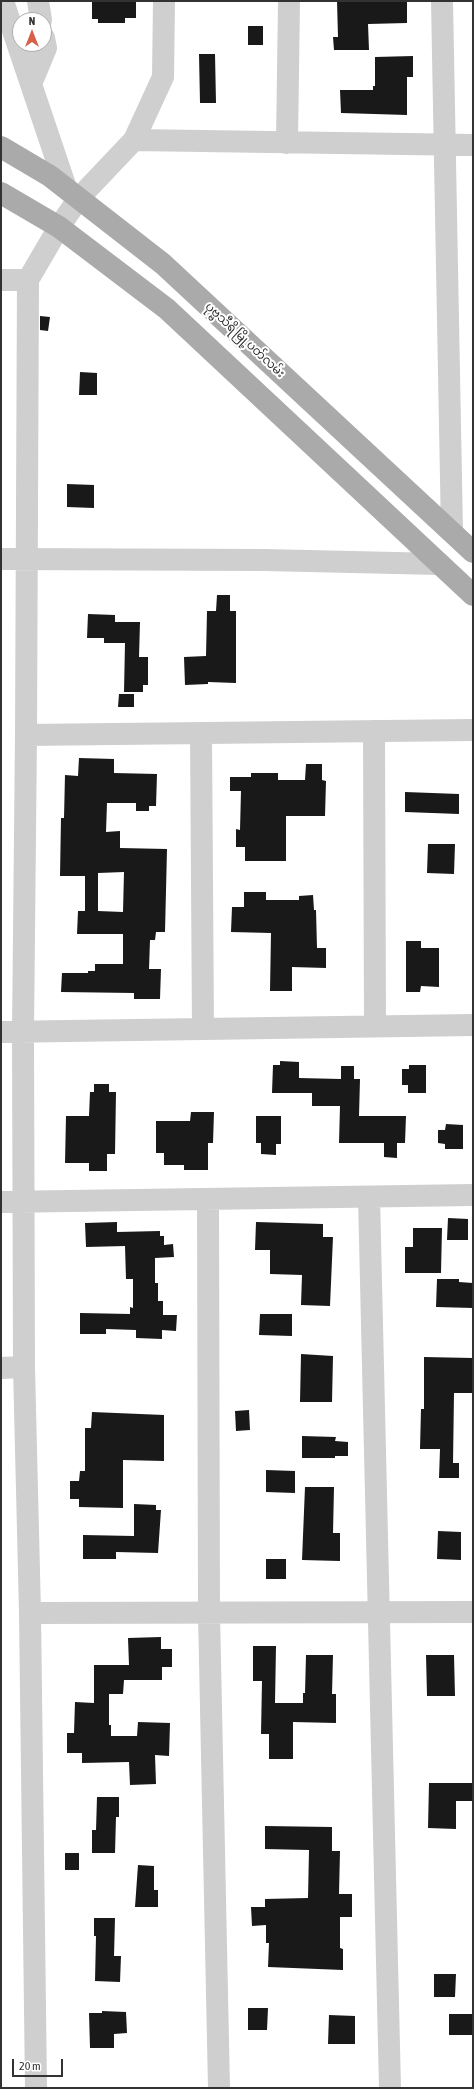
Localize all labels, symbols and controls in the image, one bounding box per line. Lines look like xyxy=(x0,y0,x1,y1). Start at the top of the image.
north arrow xyxy=(12,12,52,52)
text: N xyxy=(29,15,35,27)
street label: ပုဗ္ဗသီရိ မြို့ပတ်လမ်း xyxy=(202,299,288,381)
scale bar xyxy=(14,2051,65,2077)
text: 20 m xyxy=(19,2059,41,2073)

